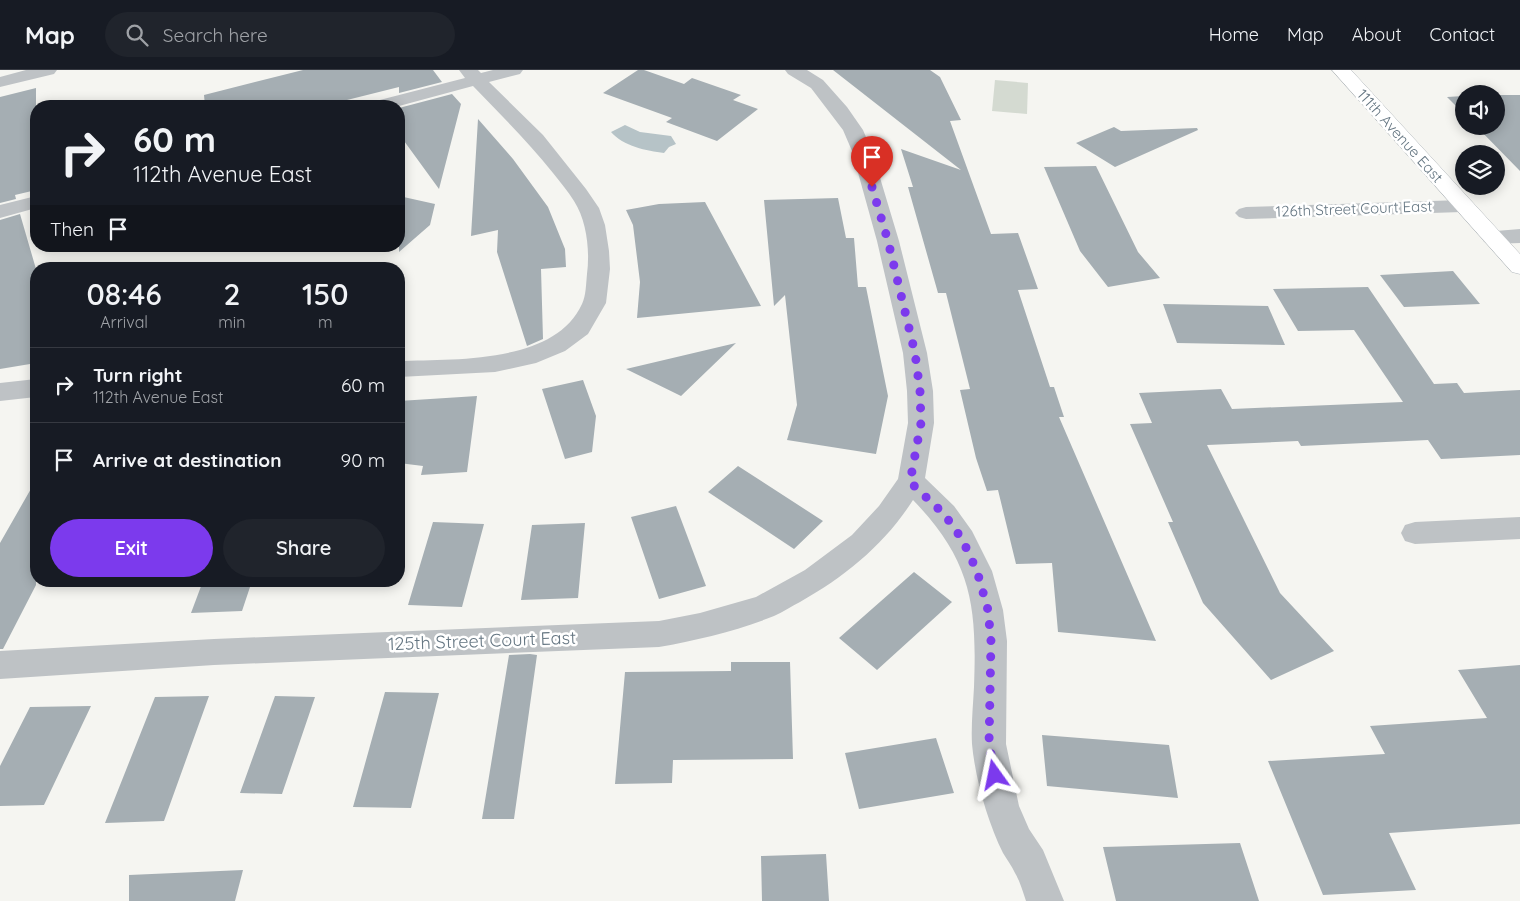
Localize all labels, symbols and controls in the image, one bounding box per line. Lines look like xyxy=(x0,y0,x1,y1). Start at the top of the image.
search box xyxy=(105,12,455,57)
text: Map xyxy=(25,20,75,50)
icon: search xyxy=(123,21,151,49)
text: Search here xyxy=(163,23,268,47)
text: Home xyxy=(1209,23,1259,46)
text: Map xyxy=(1287,23,1324,46)
text: About xyxy=(1352,23,1402,46)
text: Contact xyxy=(1430,23,1495,46)
street label: 111th Avenue East xyxy=(1353,85,1447,186)
map controls xyxy=(1455,85,1505,195)
button: sound xyxy=(1455,85,1505,135)
text: 60 m xyxy=(133,117,216,161)
icon: right xyxy=(50,120,115,185)
pin xyxy=(851,136,893,187)
icon: arrive xyxy=(858,143,886,171)
button: layers xyxy=(1455,145,1505,195)
text: 112th Avenue East xyxy=(133,160,312,188)
street label: 126th Street Court East xyxy=(1275,196,1433,221)
icon: arrive xyxy=(104,215,132,243)
text: Then xyxy=(50,217,94,241)
text: 08:46 xyxy=(86,275,162,313)
text: 2 xyxy=(223,275,240,313)
text: 150 xyxy=(302,275,349,313)
text: Arrival xyxy=(100,312,148,332)
text: min xyxy=(218,312,245,332)
text: m xyxy=(318,312,333,332)
text: Turn right xyxy=(93,363,182,387)
icon: right xyxy=(50,371,78,399)
text: 60 m xyxy=(341,373,385,397)
text: 112th Avenue East xyxy=(93,387,223,407)
icon: arrive xyxy=(50,446,78,474)
text: Arrive at destination xyxy=(93,448,282,472)
text: 90 m xyxy=(341,448,385,472)
button: Exit xyxy=(50,519,213,577)
button: Share xyxy=(223,519,385,577)
street label: 125th Street Court East xyxy=(387,626,576,655)
position arrow xyxy=(968,748,1020,800)

